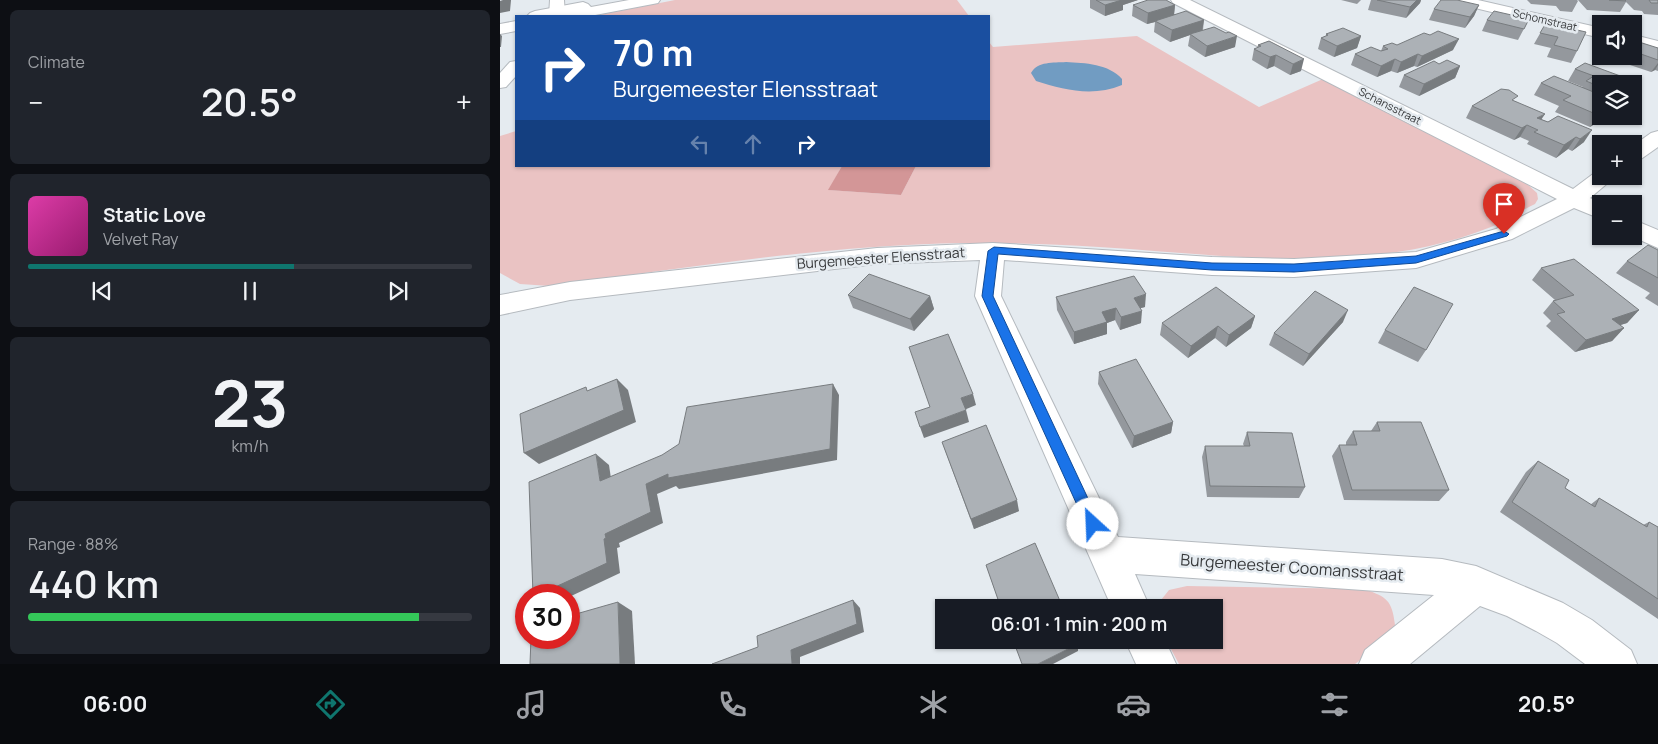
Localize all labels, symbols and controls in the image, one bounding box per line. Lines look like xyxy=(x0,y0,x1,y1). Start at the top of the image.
street label: Schomstraat xyxy=(1511,5,1579,34)
map controls xyxy=(1592,15,1642,245)
button: sound xyxy=(1592,15,1642,65)
text: 70 m xyxy=(613,29,693,77)
icon: right xyxy=(530,35,595,100)
text: Climate xyxy=(28,51,85,73)
text: Burgemeester Elensstraat xyxy=(613,74,878,104)
text: 20.5° xyxy=(201,75,298,127)
button: layers xyxy=(1592,75,1642,125)
text: − xyxy=(28,83,43,121)
text: + xyxy=(456,83,472,121)
street label: Schansstraat xyxy=(1356,83,1424,128)
icon: left xyxy=(686,130,714,158)
icon: ahead xyxy=(739,130,767,158)
icon: right xyxy=(792,130,820,158)
button: + xyxy=(1592,135,1642,185)
pin xyxy=(1483,183,1525,234)
icon: arrive xyxy=(1490,190,1518,218)
button: − xyxy=(1592,195,1642,245)
text: Static Love xyxy=(103,202,206,228)
text: Velvet Ray xyxy=(103,228,179,250)
street label: Burgemeester Elensstraat xyxy=(796,242,966,273)
icon: previous xyxy=(88,277,116,305)
icon: pause xyxy=(236,277,264,305)
icon: next xyxy=(384,277,412,305)
text: 23 xyxy=(212,358,288,447)
text: km/h xyxy=(231,435,269,457)
position arrow xyxy=(1066,497,1118,549)
text: Range · 88% xyxy=(28,533,118,555)
street label: Burgemeester Coomansstraat xyxy=(1180,548,1404,586)
text: 440 km xyxy=(28,557,159,609)
speed limit sign: 30 xyxy=(515,584,580,649)
text: 06:01 · 1 min · 200 m xyxy=(991,611,1167,637)
icon: directions xyxy=(313,687,348,722)
icon: music xyxy=(514,687,549,722)
icon: phone xyxy=(715,687,750,722)
icon: climate xyxy=(916,687,951,722)
icon: car xyxy=(1116,687,1151,722)
icon: filters xyxy=(1317,687,1352,722)
text: 06:00 xyxy=(83,689,148,719)
text: 20.5° xyxy=(1518,689,1575,719)

